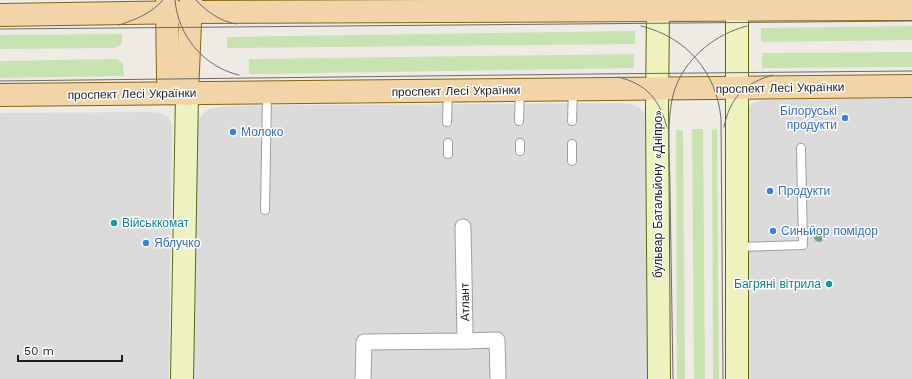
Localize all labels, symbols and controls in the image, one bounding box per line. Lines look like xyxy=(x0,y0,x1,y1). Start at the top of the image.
street label: проспект Лесі Українки xyxy=(715,80,845,96)
street label: проспект Лесі Українки xyxy=(391,83,521,99)
street label: проспект Лесі Українки xyxy=(67,86,197,102)
place label: Білоруські продукти xyxy=(780,104,837,132)
street label: бульвар Батальйону «Дніпро» xyxy=(651,110,665,278)
marker: Білоруські продукти xyxy=(840,113,850,123)
place label: Молоко xyxy=(241,125,284,139)
marker: Молоко xyxy=(228,127,238,137)
place label: Продукти xyxy=(778,184,830,198)
marker: Продукти xyxy=(765,186,775,196)
place label: Військкомат xyxy=(122,216,190,230)
marker: Військкомат xyxy=(109,218,119,228)
place label: Синьйор помідор xyxy=(781,224,878,238)
marker: Синьйор помідор xyxy=(768,226,778,236)
place label: Яблучко xyxy=(154,236,201,250)
marker: Яблучко xyxy=(141,238,151,248)
place label: Багряні вітрила xyxy=(734,277,821,291)
marker: Багряні вітрила xyxy=(824,279,834,289)
street label: Атлант xyxy=(458,282,472,322)
scale bar xyxy=(18,337,122,363)
text: 50 m xyxy=(24,344,54,358)

